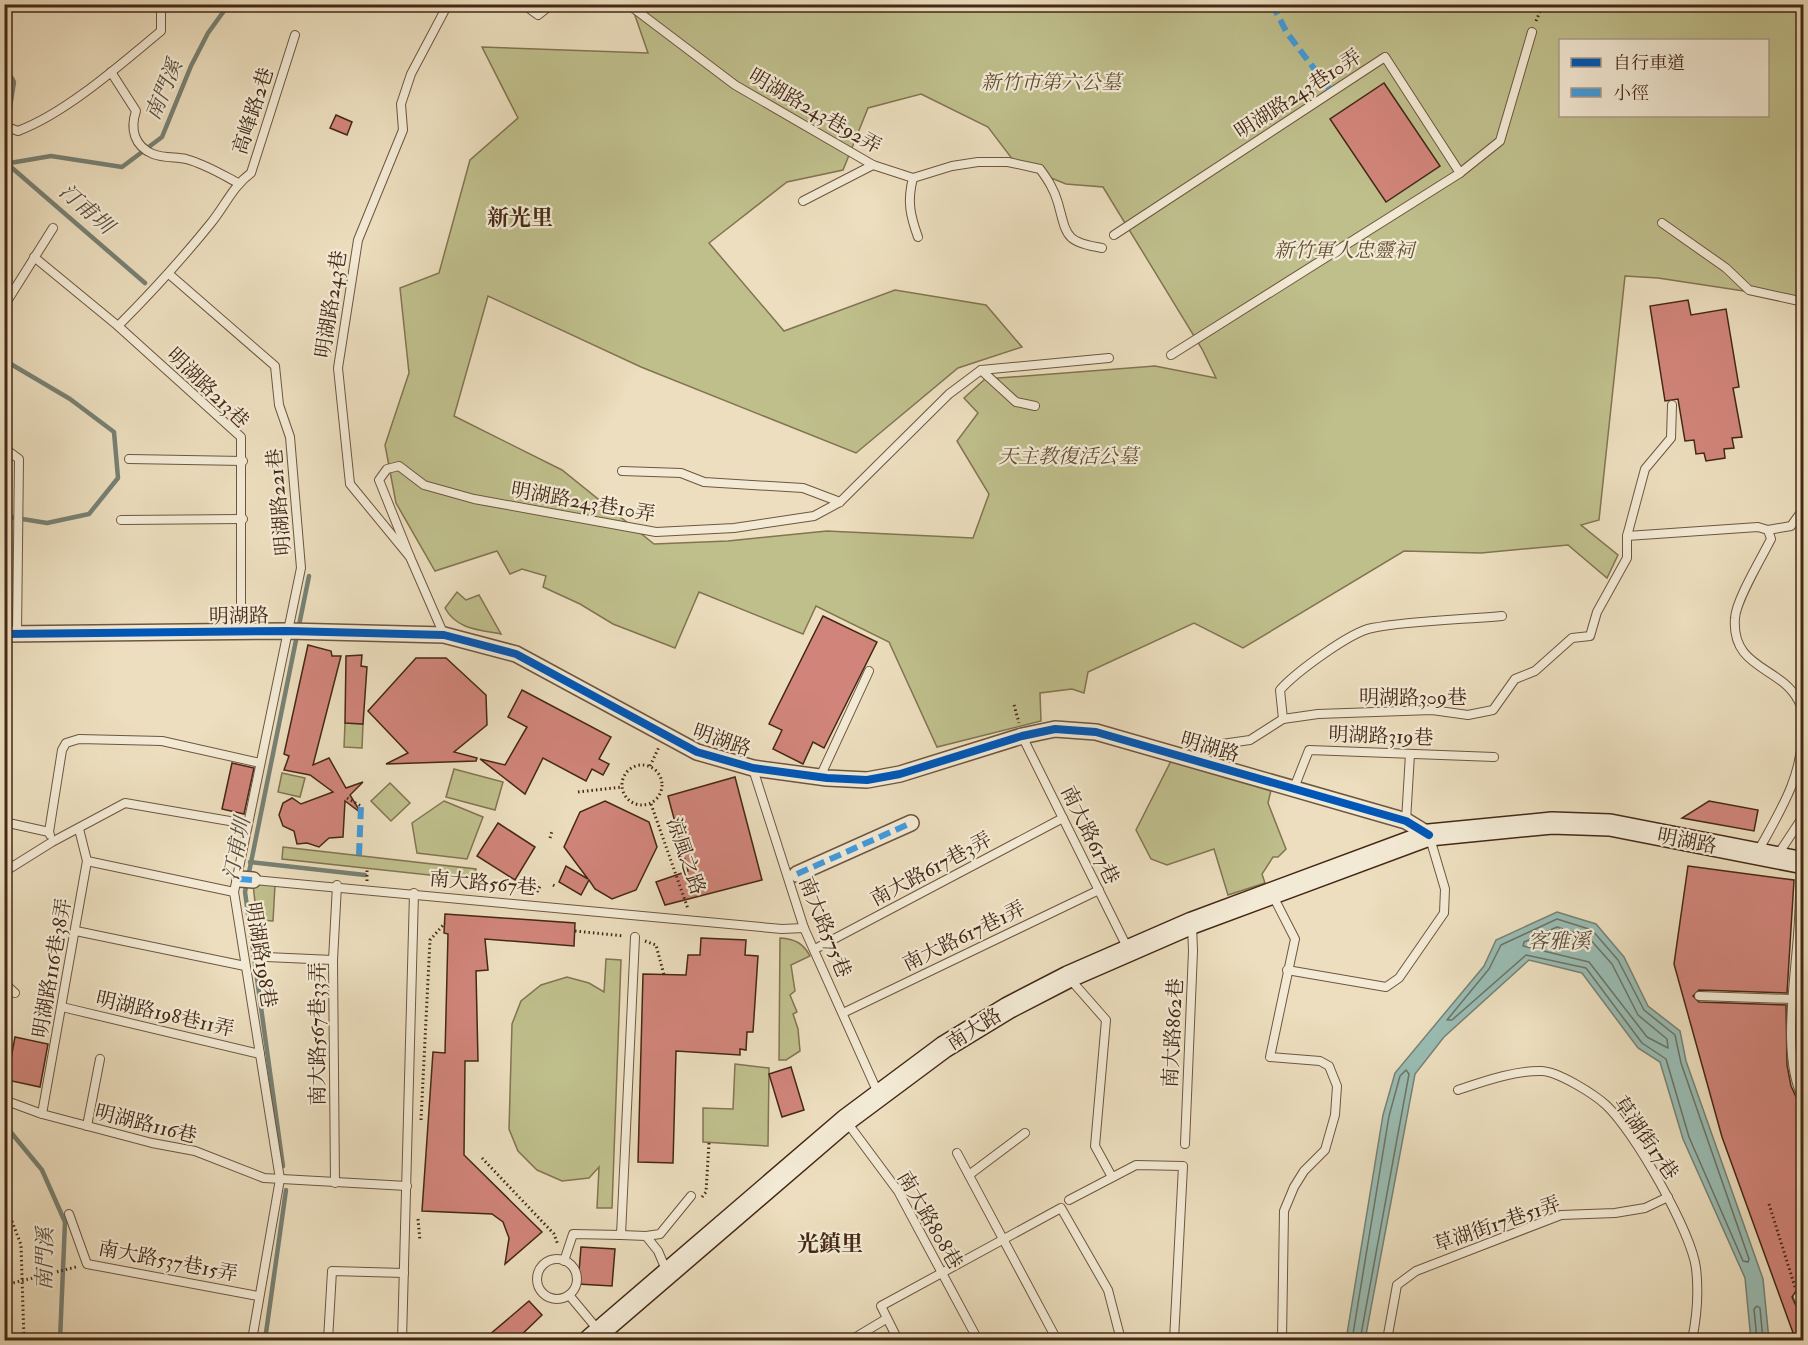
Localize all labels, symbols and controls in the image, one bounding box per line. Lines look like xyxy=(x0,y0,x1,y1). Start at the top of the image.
legend xyxy=(1559,39,1769,117)
street label: 明湖路243巷10弄 xyxy=(1230,44,1366,144)
text: 自行車道 xyxy=(1613,52,1685,75)
water label: 南門溪 xyxy=(139,54,190,124)
street label: 明湖路243巷92弄 xyxy=(744,63,886,159)
street label: 高峰路2巷 xyxy=(227,64,279,158)
park label: 新竹市第六公墓 xyxy=(981,70,1124,95)
text: 小徑 xyxy=(1613,82,1649,105)
water label: 汀甫圳 xyxy=(53,178,121,242)
district label: 新光里 xyxy=(487,204,553,232)
park label: 新竹軍人忠靈祠 xyxy=(1274,238,1417,263)
street label: 明湖路243巷 xyxy=(310,248,352,360)
street label: 明湖路213巷 xyxy=(162,343,254,433)
park label: 天主教復活公墓 xyxy=(998,444,1141,469)
street label: 明湖路221巷 xyxy=(262,447,296,557)
street label: 明湖路243巷10弄 xyxy=(509,477,657,527)
street label: 明湖路 xyxy=(209,603,269,629)
street label: 明湖路309巷 xyxy=(1359,685,1467,710)
street label: 明湖路 xyxy=(690,718,754,762)
street label: 明湖路319巷 xyxy=(1328,722,1434,750)
street label: 明湖路 xyxy=(1178,727,1242,767)
street label: 南大路617巷 xyxy=(1055,782,1125,888)
water label: 汀甫圳 xyxy=(218,813,257,882)
street label: 涼風之路 xyxy=(661,814,711,898)
street label: 明湖路 xyxy=(1655,823,1719,859)
street label: 南大路617巷3弄 xyxy=(866,827,996,911)
street label: 南大路567巷 xyxy=(428,866,538,900)
street label: 南大路575巷 xyxy=(793,873,857,981)
street label: 明湖路116巷38弄 xyxy=(27,896,77,1040)
street label: 南大路617巷1弄 xyxy=(899,896,1029,976)
street label: 明湖路198巷 xyxy=(240,900,282,1010)
water label: 客雅溪 xyxy=(1528,928,1592,955)
street label: 南大路567巷33弄 xyxy=(305,962,330,1106)
street label: 南大路862巷 xyxy=(1158,978,1188,1088)
street label: 明湖路198巷11弄 xyxy=(94,986,236,1042)
street label: 南大路 xyxy=(942,1003,1006,1055)
street label: 草湖街17巷 xyxy=(1608,1091,1684,1185)
street label: 明湖路116巷 xyxy=(92,1099,200,1149)
street label: 南大路808巷 xyxy=(892,1167,968,1273)
street label: 草湖街17巷51弄 xyxy=(1430,1191,1564,1257)
water label: 南門溪 xyxy=(31,1225,59,1291)
district label: 光鎮里 xyxy=(797,1230,863,1258)
street label: 南大路537巷15弄 xyxy=(96,1235,240,1287)

